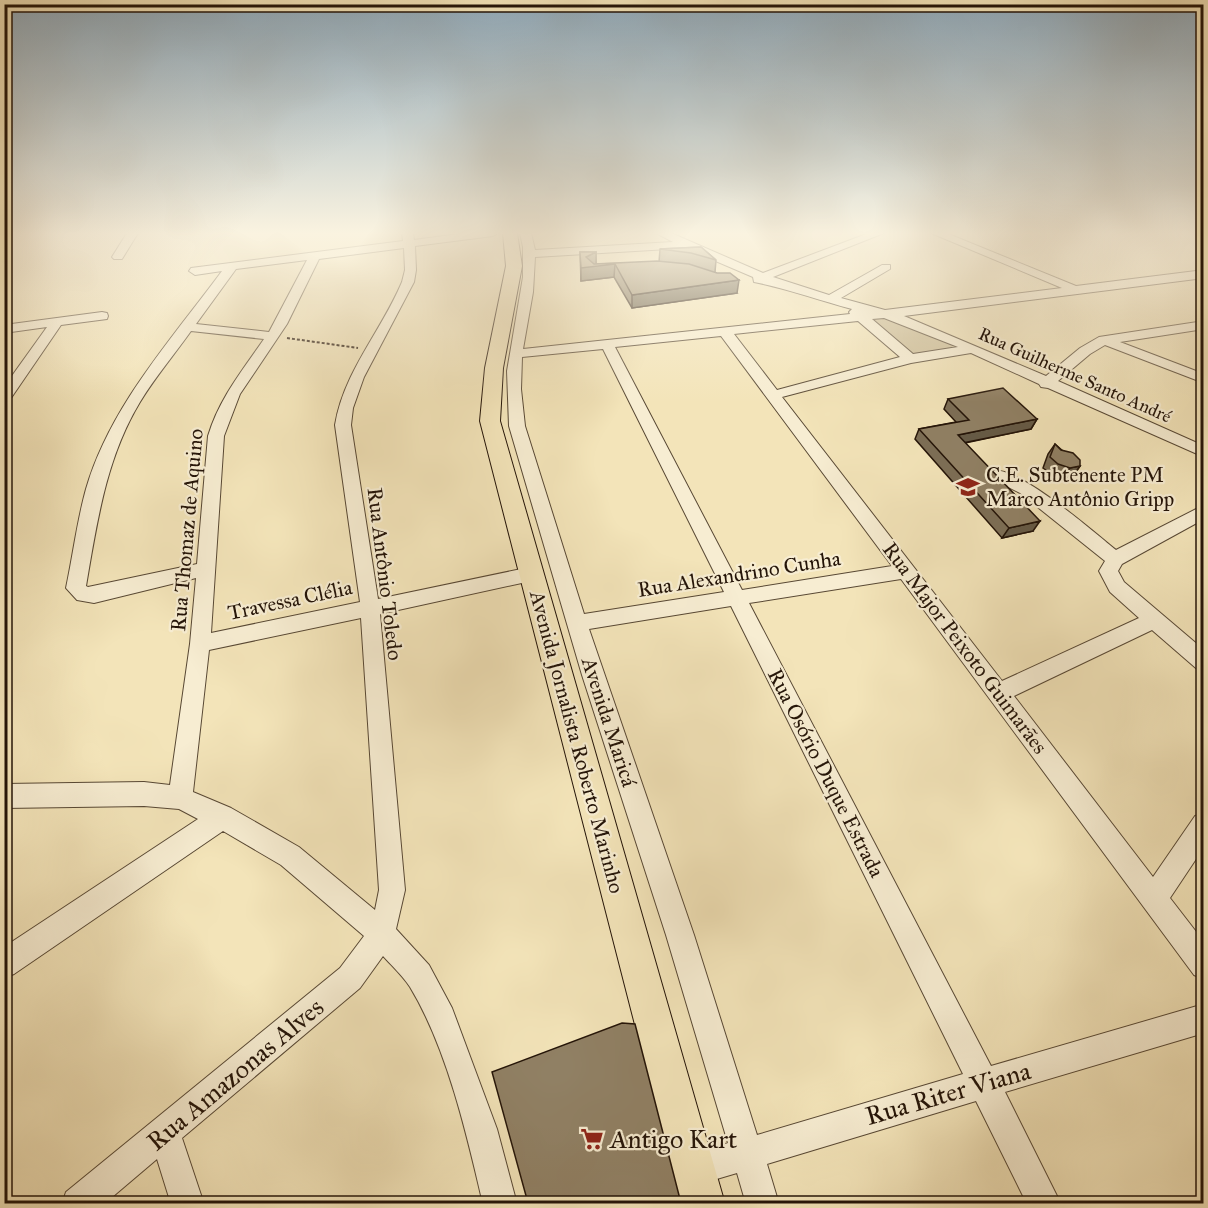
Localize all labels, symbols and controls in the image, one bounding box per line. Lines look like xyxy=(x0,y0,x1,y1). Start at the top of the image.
street label: Rua Guilherme Santo André xyxy=(975,322,1175,428)
street label: Rua Thomaz de Aquino xyxy=(165,427,209,632)
place label: C.E. Subtenente PM Marco Antônio Gripp xyxy=(986,462,1174,512)
school or university icon: C.E. Subtenente PM Marco Antônio Gripp xyxy=(955,474,981,500)
street label: Rua Antônio Toledo xyxy=(361,486,409,662)
street label: Rua Major Peixoto Guimarães xyxy=(877,537,1053,759)
street label: Rua Alexandrino Cunha xyxy=(636,545,843,603)
street label: Travessa Clélia xyxy=(225,574,355,626)
street label: Avenida Jornalista Roberto Marinho xyxy=(524,587,630,896)
street label: Avenida Maricá xyxy=(576,653,642,790)
street label: Rua Osório Duque Estrada xyxy=(762,664,890,882)
street label: Rua Amazonas Alves xyxy=(140,991,330,1157)
street label: Rua Riter Viana xyxy=(862,1054,1034,1132)
place label: Antigo Kart xyxy=(609,1123,737,1155)
supermarket icon: Antigo Kart xyxy=(579,1126,605,1152)

